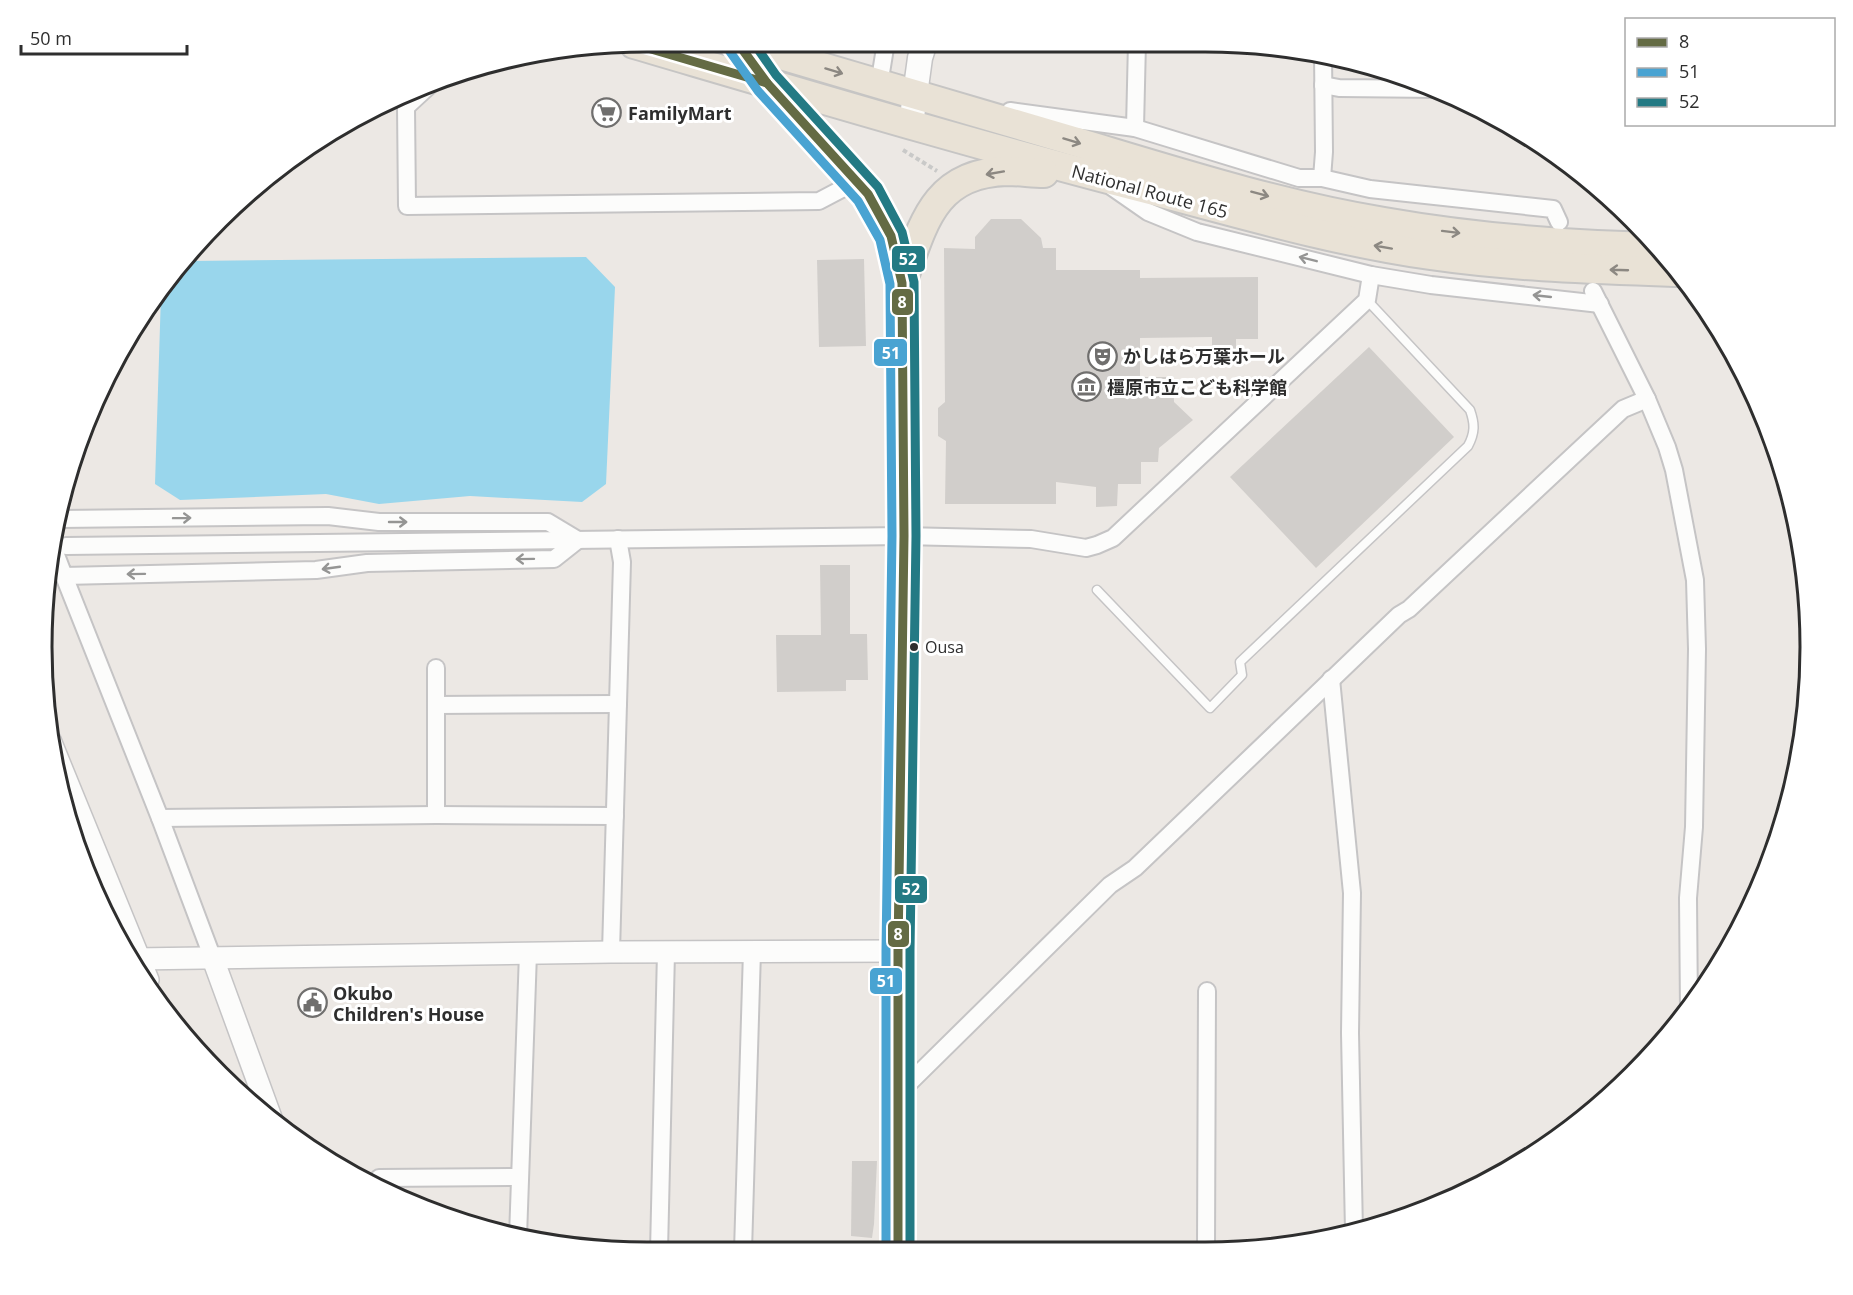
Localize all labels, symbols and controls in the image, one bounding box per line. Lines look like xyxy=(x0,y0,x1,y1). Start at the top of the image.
scale bar xyxy=(21,18,188,56)
legend xyxy=(1625,18,1835,126)
text: 50 m xyxy=(30,26,72,50)
text: 8 xyxy=(1679,29,1689,53)
text: 51 xyxy=(1679,59,1700,83)
one-way arrow xyxy=(824,66,843,77)
text: 52 xyxy=(1679,89,1700,113)
supermarket icon: FamilyMart xyxy=(591,97,623,129)
place label: FamilyMart xyxy=(628,101,732,125)
one-way arrow xyxy=(1062,136,1081,147)
street label: National Route 165 xyxy=(1069,159,1231,223)
one-way arrow xyxy=(986,168,1006,179)
one-way arrow xyxy=(1250,188,1269,200)
one-way arrow xyxy=(1441,227,1460,238)
one-way arrow xyxy=(1374,242,1394,253)
line badge: 52 xyxy=(891,245,926,273)
text: 52 xyxy=(899,248,917,270)
one-way arrow xyxy=(1299,253,1318,265)
one-way arrow xyxy=(1610,264,1630,275)
line badge: 8 xyxy=(891,288,914,316)
one-way arrow xyxy=(1532,290,1552,301)
text: 8 xyxy=(897,291,907,313)
line badge: 51 xyxy=(873,338,908,367)
theatre icon: かしはら万葉ホール xyxy=(1086,340,1118,372)
text: 51 xyxy=(882,342,900,364)
place label: かしはら万葉ホール xyxy=(1123,344,1285,368)
museum icon: 橿原市立こども科学館 xyxy=(1070,371,1102,403)
place label: 橿原市立こども科学館 xyxy=(1107,375,1287,399)
one-way arrow xyxy=(171,512,191,524)
one-way arrow xyxy=(387,516,407,528)
one-way arrow xyxy=(516,553,536,565)
one-way arrow xyxy=(321,562,341,573)
one-way arrow xyxy=(127,568,147,580)
place label: Ousa xyxy=(925,636,964,658)
marker: Ousa xyxy=(908,641,920,653)
line badge: 52 xyxy=(894,875,928,904)
text: 52 xyxy=(902,878,920,900)
line badge: 8 xyxy=(887,920,910,948)
text: 8 xyxy=(893,923,903,945)
line badge: 51 xyxy=(869,967,903,995)
text: 51 xyxy=(877,970,895,992)
place label: Okubo Children's House xyxy=(333,981,484,1026)
public building icon: Okubo Children's House xyxy=(296,987,328,1019)

